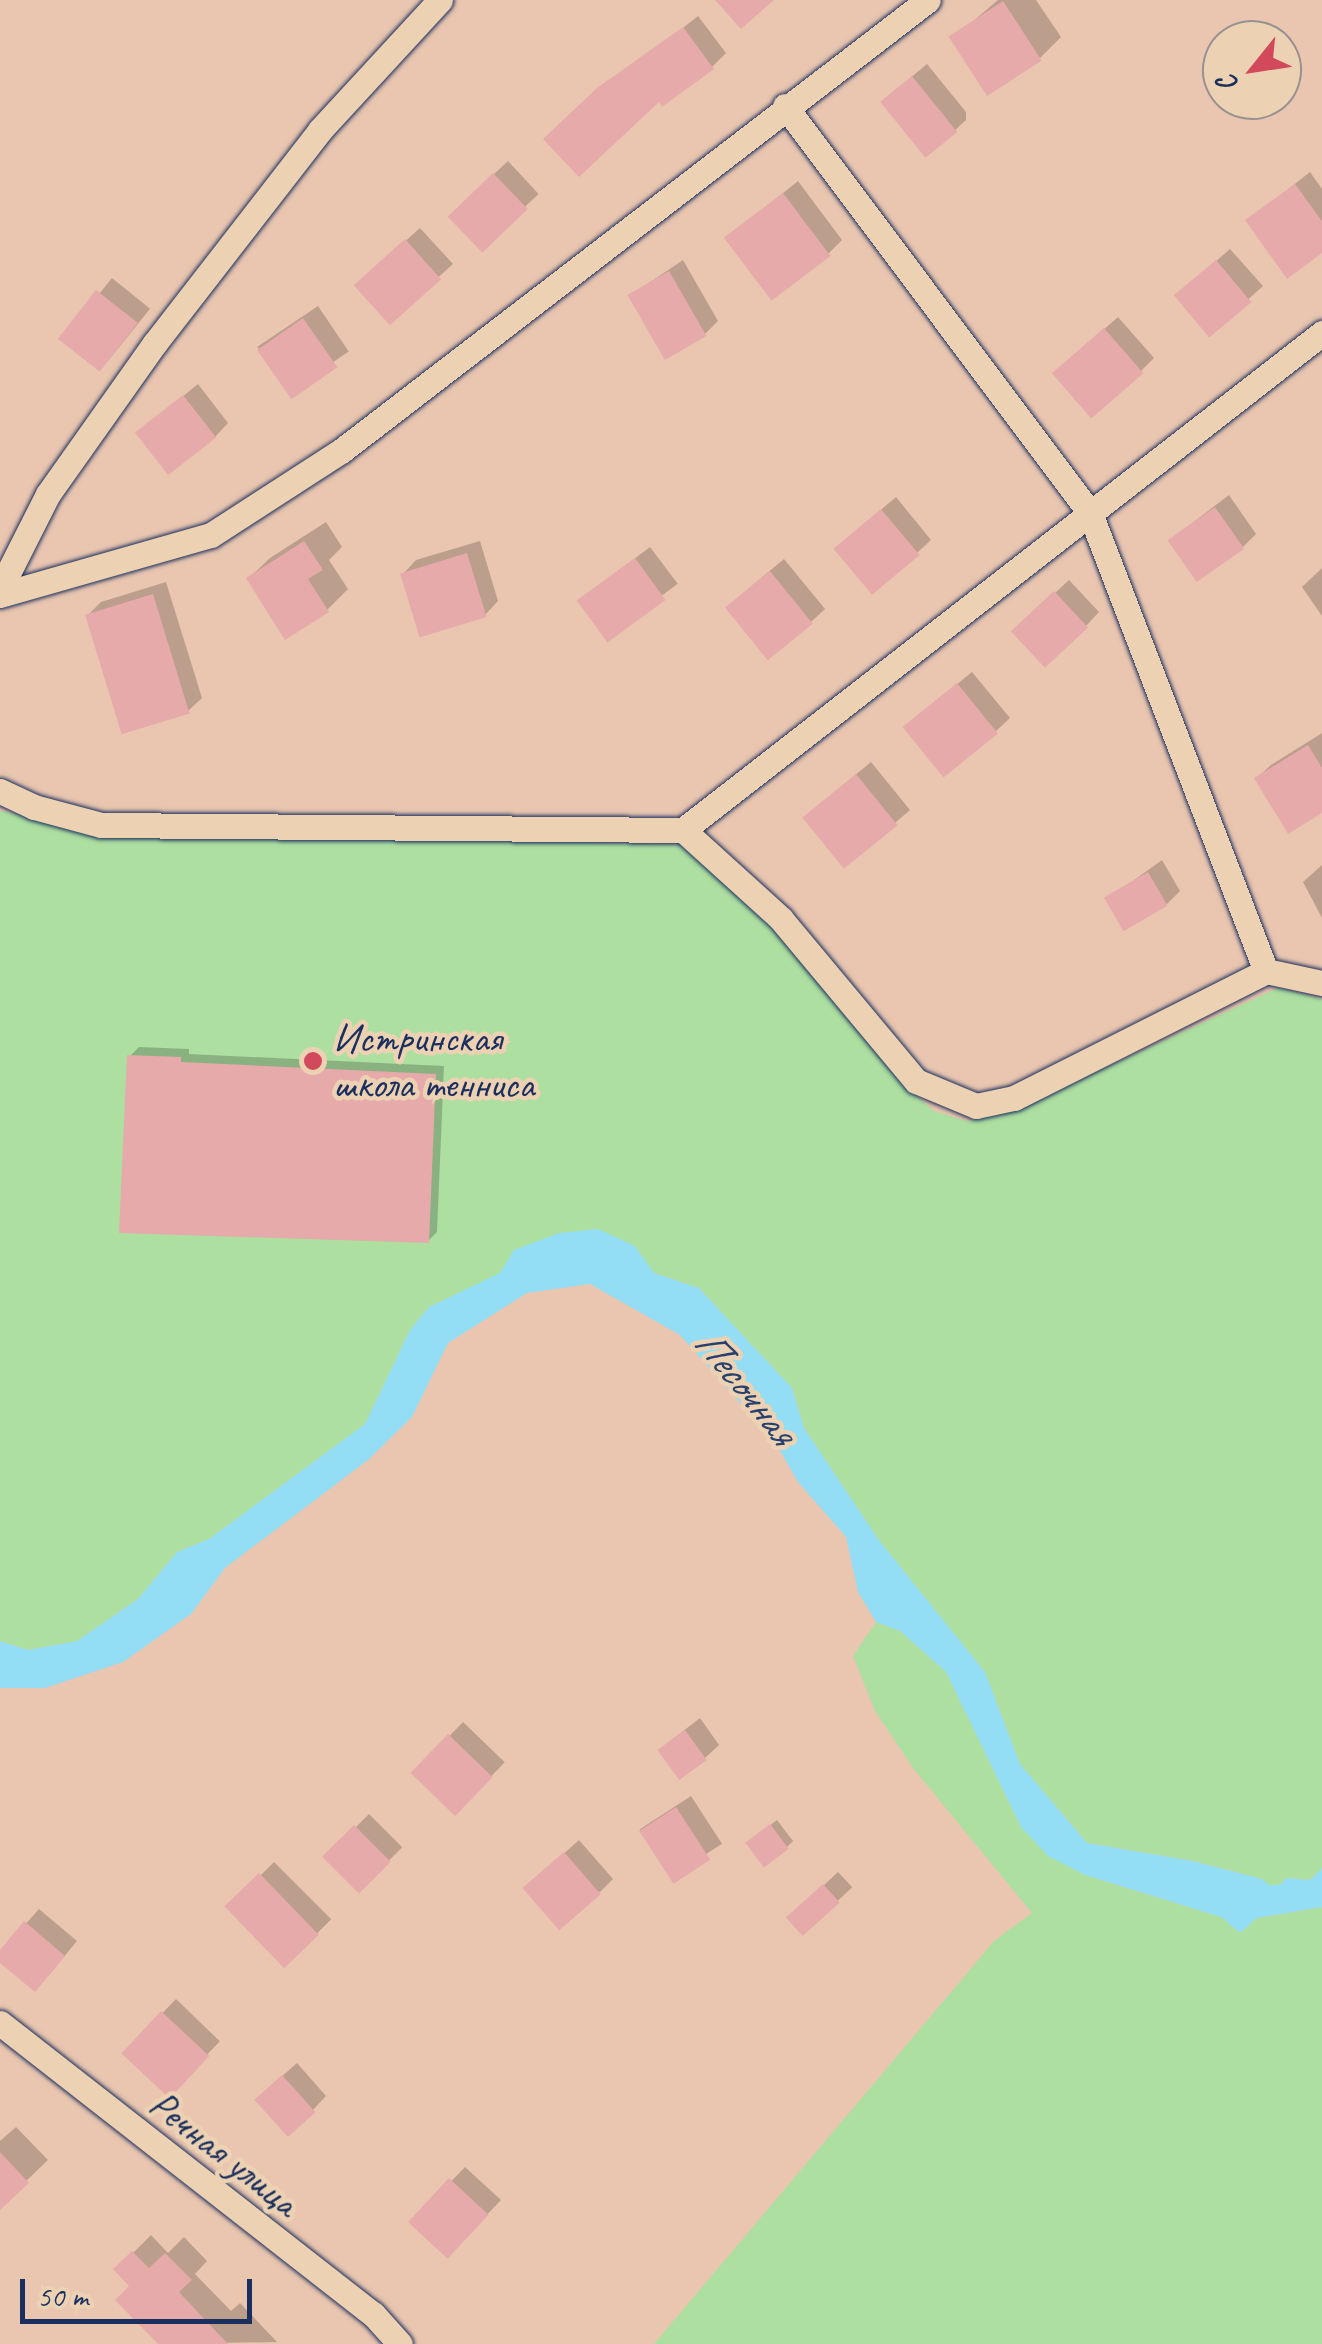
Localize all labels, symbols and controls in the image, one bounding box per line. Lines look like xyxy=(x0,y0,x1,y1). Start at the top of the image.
north arrow xyxy=(1202,20,1302,120)
text: С xyxy=(1209,70,1246,99)
place label: Истринская школа тенниса xyxy=(333,1014,537,1108)
marker: Истринская школа тенниса xyxy=(302,1050,324,1072)
water label: Песочная xyxy=(683,1319,807,1455)
street label: Речная улица xyxy=(140,2080,308,2226)
scale bar xyxy=(25,2259,258,2321)
text: 50 m xyxy=(37,2277,88,2315)

